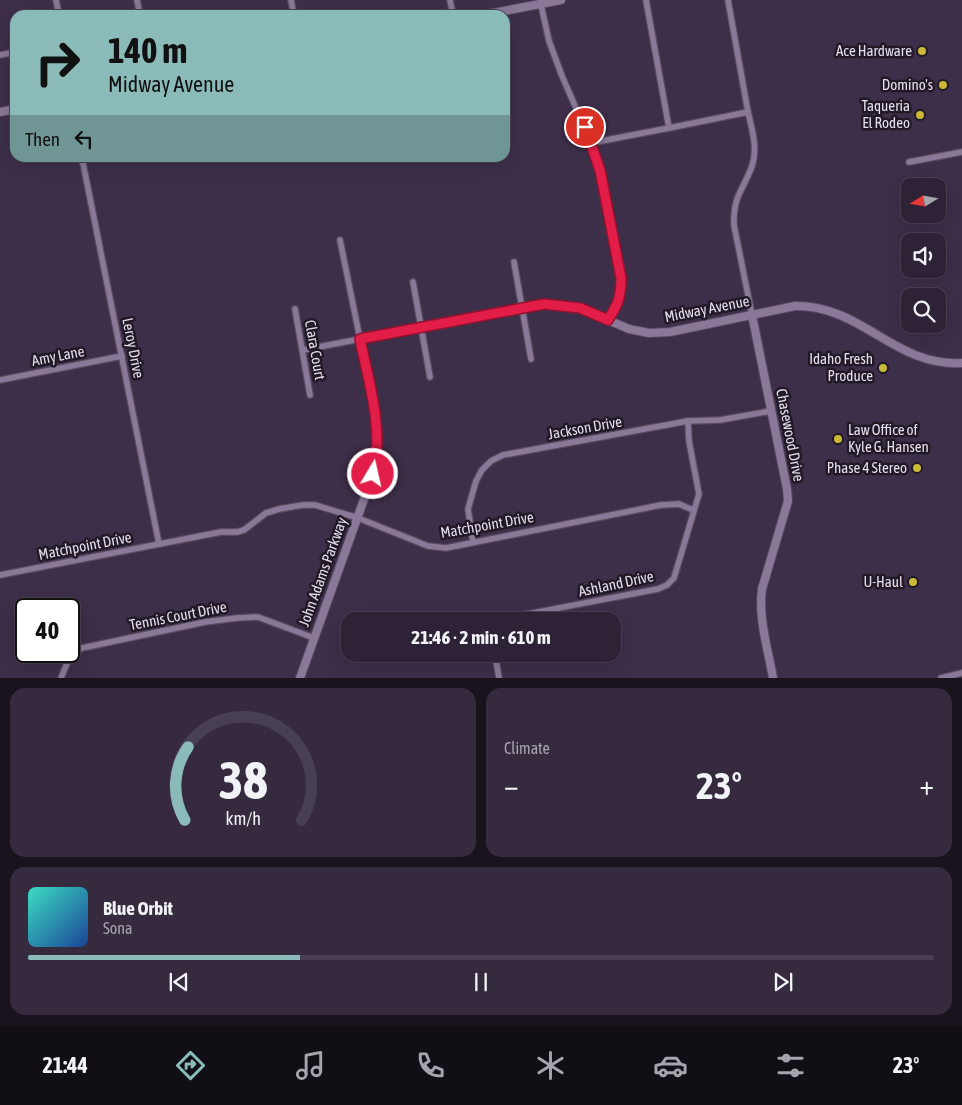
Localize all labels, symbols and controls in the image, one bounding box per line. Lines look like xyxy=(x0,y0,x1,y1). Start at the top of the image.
icon: right xyxy=(25,30,90,95)
text: 140 m xyxy=(108,30,187,70)
place label: Ace Hardware xyxy=(836,42,912,59)
marker: Ace Hardware xyxy=(916,45,928,57)
text: Midway Avenue xyxy=(108,71,234,97)
place label: Domino's xyxy=(882,76,933,93)
marker: Domino's xyxy=(937,79,949,91)
place label: Taqueria El Rodeo xyxy=(861,97,910,131)
pin xyxy=(564,106,606,148)
marker: Taqueria El Rodeo xyxy=(914,109,926,121)
icon: arrive xyxy=(571,113,599,141)
icon: left xyxy=(70,125,98,153)
text: Then xyxy=(25,128,60,150)
north arrow xyxy=(901,178,946,222)
map controls xyxy=(901,178,946,333)
button: sound xyxy=(901,233,946,278)
button: search xyxy=(901,288,946,333)
street label: Midway Avenue xyxy=(663,292,751,325)
street label: Leroy Drive xyxy=(119,316,148,380)
street label: Clara Court xyxy=(302,319,329,381)
street label: Amy Lane xyxy=(30,342,86,369)
place label: Idaho Fresh Produce xyxy=(809,350,873,384)
marker: Idaho Fresh Produce xyxy=(877,362,889,374)
street label: Chasewood Drive xyxy=(773,387,808,483)
street label: Jackson Drive xyxy=(547,413,623,442)
place label: Law Office of Kyle G. Hansen xyxy=(848,421,929,455)
marker: Law Office of Kyle G. Hansen xyxy=(832,433,844,445)
position arrow xyxy=(346,447,398,499)
place label: Phase 4 Stereo xyxy=(827,459,907,476)
marker: Phase 4 Stereo xyxy=(911,462,923,474)
street label: Matchpoint Drive xyxy=(439,508,535,541)
street label: John Adams Parkway xyxy=(295,515,350,629)
street label: Matchpoint Drive xyxy=(37,528,133,563)
street label: Ashland Drive xyxy=(577,567,655,600)
place label: U-Haul xyxy=(863,573,903,590)
marker: U-Haul xyxy=(907,576,919,588)
speed limit sign: 40 xyxy=(15,598,80,663)
street label: Tennis Court Drive xyxy=(128,598,228,633)
text: 21:46 · 2 min · 610 m xyxy=(411,626,551,648)
text: Climate xyxy=(504,739,550,757)
text: 38 xyxy=(219,750,267,810)
text: 23° xyxy=(696,764,742,807)
text: − xyxy=(504,769,519,801)
text: + xyxy=(919,769,934,801)
text: km/h xyxy=(225,808,261,829)
text: Blue Orbit xyxy=(103,897,173,919)
text: Sona xyxy=(103,919,132,937)
icon: previous xyxy=(165,968,193,996)
icon: pause xyxy=(467,968,495,996)
icon: next xyxy=(769,968,797,996)
icon: directions xyxy=(173,1048,208,1083)
icon: music xyxy=(293,1048,328,1083)
icon: phone xyxy=(413,1048,448,1083)
icon: climate xyxy=(533,1048,568,1083)
icon: car xyxy=(653,1048,688,1083)
icon: filters xyxy=(773,1048,808,1083)
text: 21:44 xyxy=(42,1052,88,1078)
text: 23° xyxy=(893,1052,919,1078)

